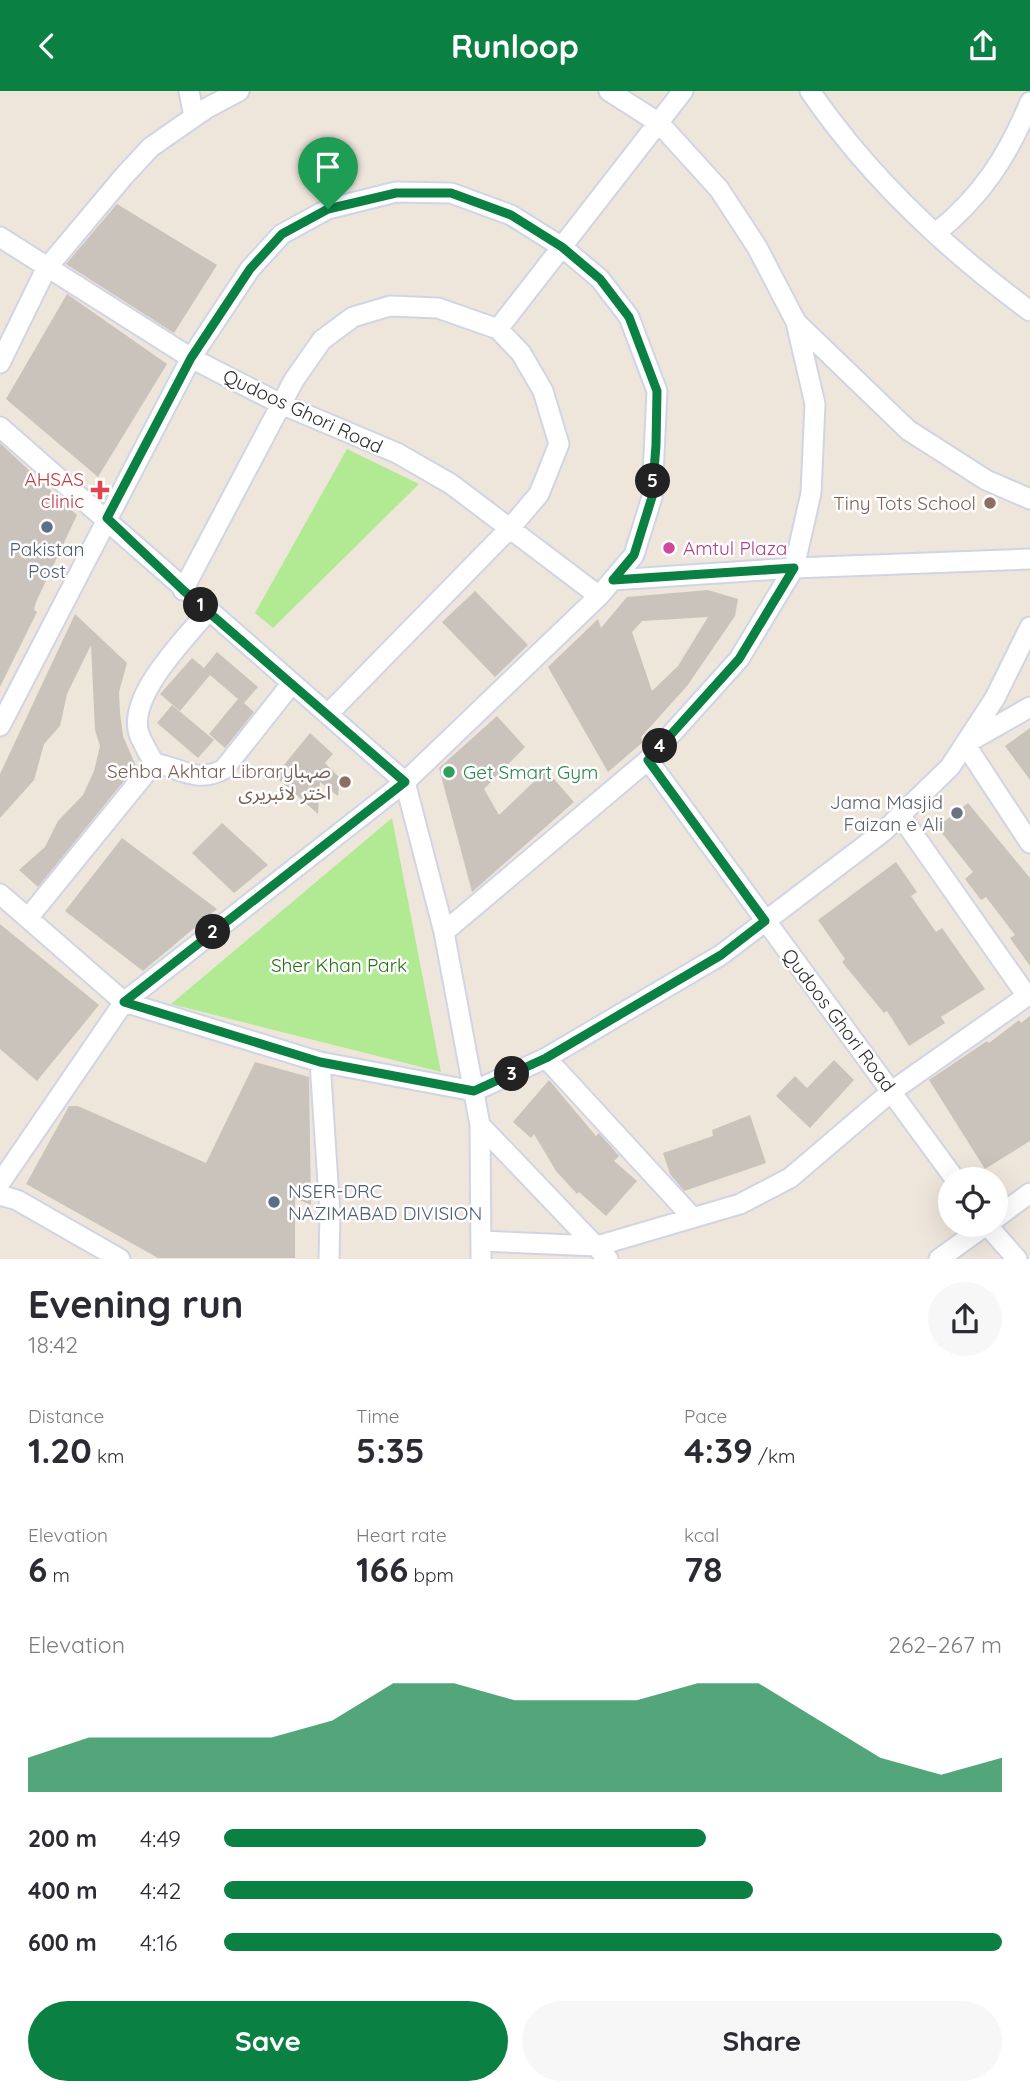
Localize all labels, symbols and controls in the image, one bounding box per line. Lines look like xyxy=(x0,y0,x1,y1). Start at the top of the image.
text: Runloop xyxy=(451,26,579,66)
icon: back xyxy=(28,27,66,65)
icon: share xyxy=(964,27,1002,65)
pin xyxy=(298,137,358,209)
icon: arrive xyxy=(309,148,347,186)
street label: Qudoos Ghori Road xyxy=(219,364,387,458)
pin: 5 xyxy=(636,463,670,499)
place label: AHSAS clinic xyxy=(24,467,84,513)
text: 5 xyxy=(647,468,658,492)
marker: AHSAS clinic xyxy=(90,480,110,500)
place label: Tiny Tots School xyxy=(833,491,976,515)
marker: Tiny Tots School xyxy=(982,495,998,511)
marker: Pakistan Post xyxy=(39,519,55,535)
place label: Amtul Plaza xyxy=(683,536,787,560)
place label: Pakistan Post xyxy=(10,537,84,583)
marker: Amtul Plaza xyxy=(661,540,677,556)
pin: 1 xyxy=(184,587,218,623)
text: 1 xyxy=(197,592,204,616)
pin: 4 xyxy=(642,729,678,763)
text: 4 xyxy=(654,733,665,757)
place label: Sehba Akhtar Libraryصہبا اختر لائبریری xyxy=(107,759,331,805)
place label: Get Smart Gym xyxy=(463,760,598,784)
marker: Get Smart Gym xyxy=(441,764,457,780)
marker: Sehba Akhtar Libraryصہبا اختر لائبریری xyxy=(337,774,353,790)
place label: Jama Masjid Faizan e Ali xyxy=(830,790,943,836)
marker: Jama Masjid Faizan e Ali xyxy=(949,805,965,821)
pin: 2 xyxy=(196,915,230,949)
text: 2 xyxy=(207,919,218,943)
street label: Qudoos Ghori Road xyxy=(777,944,901,1096)
park label: Sher Khan Park xyxy=(271,953,407,977)
pin: 3 xyxy=(494,1056,530,1091)
text: 3 xyxy=(506,1061,517,1085)
map controls xyxy=(938,1167,1008,1237)
button: locate xyxy=(938,1167,1008,1237)
place label: NSER-DRC NAZIMABAD DIVISION xyxy=(288,1179,482,1225)
marker: NSER-DRC NAZIMABAD DIVISION xyxy=(266,1194,282,1210)
text: Evening run xyxy=(28,1280,243,1328)
button: share xyxy=(928,1282,1002,1356)
text: 18:42 xyxy=(28,1330,78,1359)
text: Distance xyxy=(28,1404,104,1428)
text: Time xyxy=(356,1404,400,1428)
text: Pace xyxy=(684,1404,727,1428)
text: 1.20 xyxy=(28,1428,92,1472)
text: 5:35 xyxy=(356,1428,425,1472)
text: 4:39 xyxy=(684,1428,753,1472)
text: km xyxy=(92,1444,124,1468)
text: /km xyxy=(753,1444,795,1468)
text: Elevation xyxy=(28,1523,108,1547)
text: Heart rate xyxy=(356,1523,447,1547)
text: kcal xyxy=(684,1523,719,1547)
text: 6 xyxy=(28,1547,47,1591)
text: 166 xyxy=(356,1547,408,1591)
text: 78 xyxy=(684,1547,722,1591)
text: m xyxy=(47,1563,70,1587)
text: bpm xyxy=(408,1563,454,1587)
text: Elevation xyxy=(28,1630,125,1659)
text: 262–267 m xyxy=(888,1630,1002,1659)
text: 200 m xyxy=(28,1824,97,1853)
text: 4:49 xyxy=(140,1824,181,1853)
text: 400 m xyxy=(28,1876,97,1905)
text: 4:42 xyxy=(140,1876,181,1905)
text: 600 m xyxy=(28,1928,97,1957)
text: 4:16 xyxy=(140,1928,177,1957)
button: Save xyxy=(28,2001,508,2081)
button: Share xyxy=(522,2001,1002,2081)

